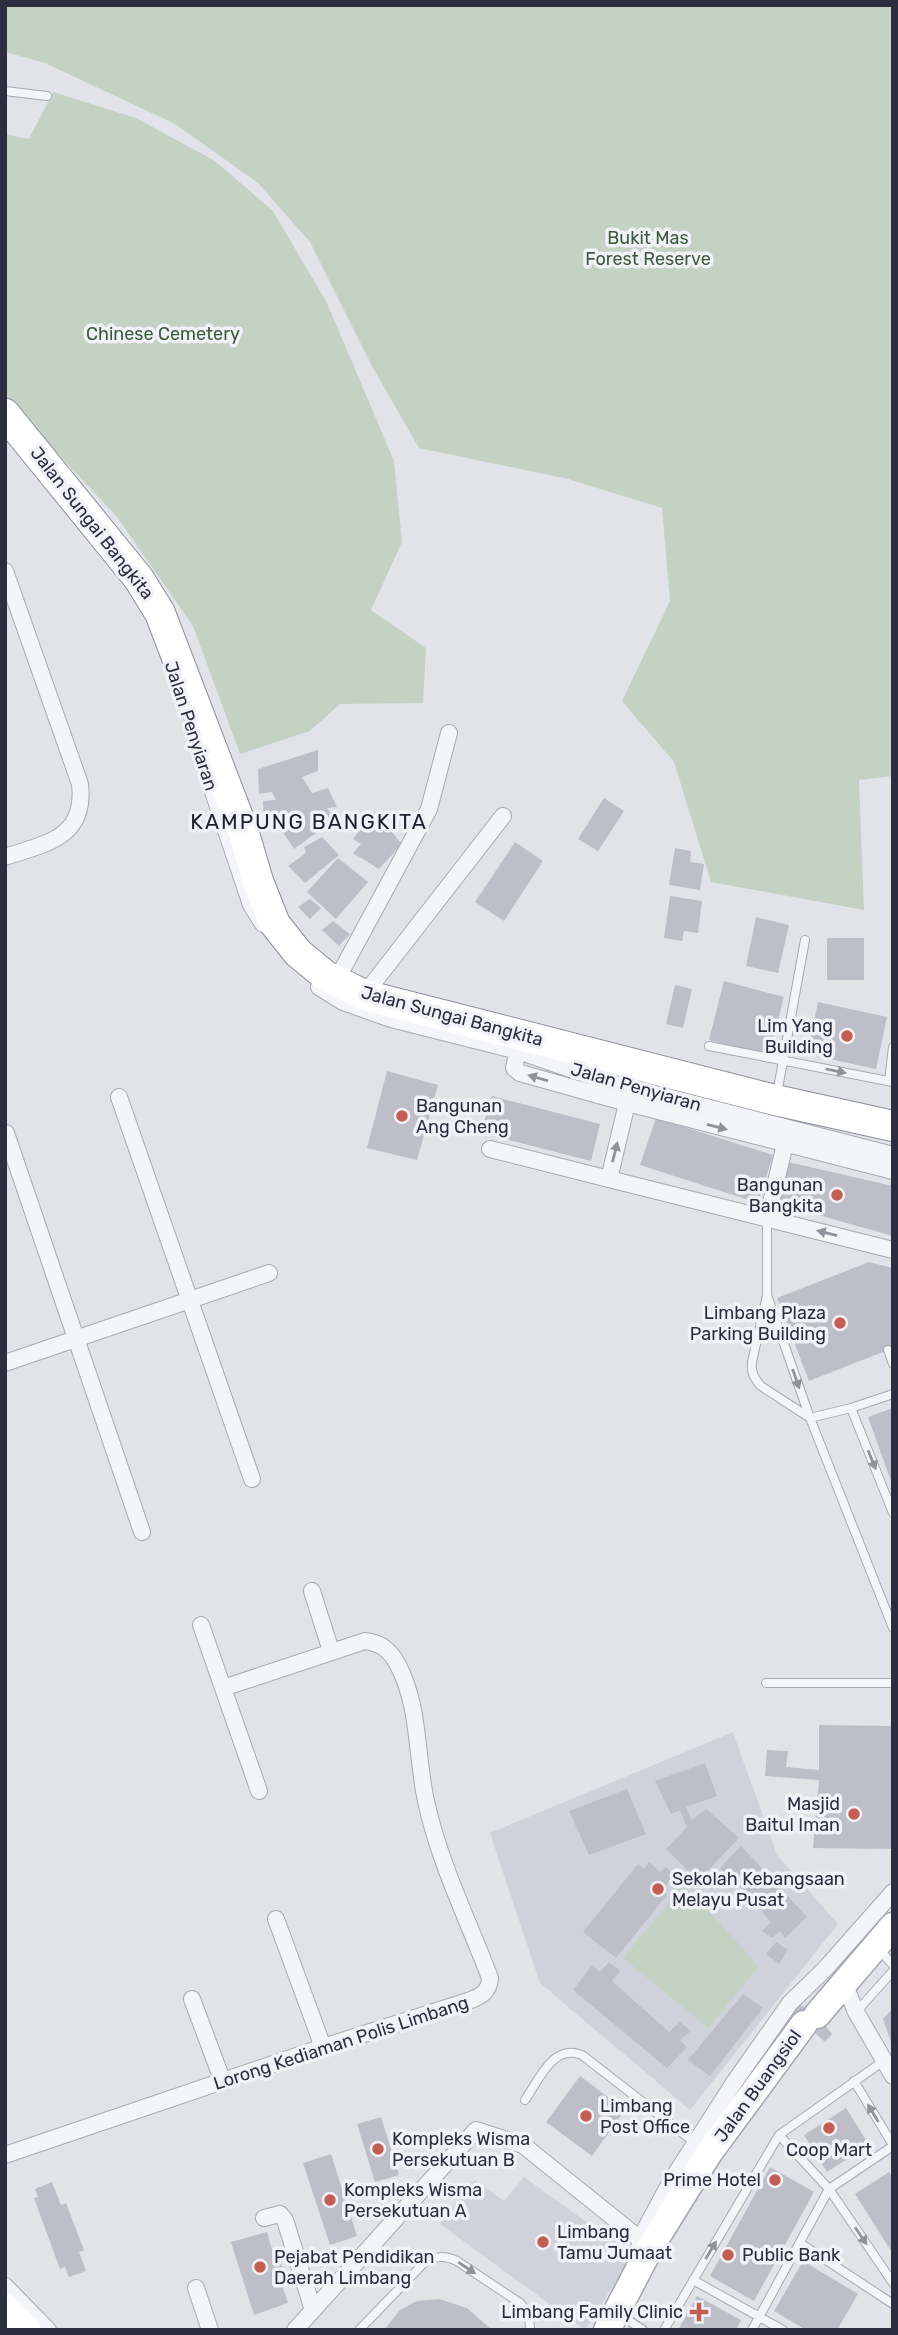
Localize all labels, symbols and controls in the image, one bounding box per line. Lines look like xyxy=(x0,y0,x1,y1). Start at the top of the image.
park label: Bukit Mas Forest Reserve xyxy=(585,227,711,270)
park label: Chinese Cemetery xyxy=(86,323,240,345)
street label: Jalan Sungai Bangkita xyxy=(26,442,158,604)
street label: Jalan Penyiaran xyxy=(160,658,222,794)
district label: KAMPUNG BANGKITA xyxy=(190,809,428,834)
street label: Jalan Sungai Bangkita xyxy=(359,981,545,1051)
place label: Lim Yang Building xyxy=(757,1015,833,1058)
marker: Lim Yang Building xyxy=(839,1028,855,1044)
street label: Jalan Penyiaran xyxy=(568,1058,704,1116)
one-way arrow xyxy=(825,1065,847,1076)
one-way arrow xyxy=(527,1073,548,1083)
place label: Bangunan Ang Cheng xyxy=(416,1095,509,1138)
marker: Bangunan Ang Cheng xyxy=(394,1108,410,1124)
one-way arrow xyxy=(706,1122,728,1133)
one-way arrow xyxy=(610,1141,621,1163)
place label: Bangunan Bangkita xyxy=(737,1174,823,1217)
marker: Bangunan Bangkita xyxy=(829,1187,845,1203)
one-way arrow xyxy=(815,1227,837,1238)
place label: Limbang Plaza Parking Building xyxy=(690,1302,826,1345)
marker: Limbang Plaza Parking Building xyxy=(832,1315,848,1331)
one-way arrow xyxy=(791,1369,802,1390)
one-way arrow xyxy=(866,1450,877,1471)
place label: Masjid Baitul Iman xyxy=(745,1793,840,1836)
marker: Masjid Baitul Iman xyxy=(846,1806,862,1822)
place label: Sekolah Kebangsaan Melayu Pusat xyxy=(672,1868,845,1911)
marker: Sekolah Kebangsaan Melayu Pusat xyxy=(650,1881,666,1897)
street label: Lorong Kediaman Polis Limbang xyxy=(211,1991,471,2095)
street label: Jalan Buangsiol xyxy=(710,2025,806,2147)
place label: Limbang Post Office xyxy=(600,2095,690,2138)
one-way arrow xyxy=(867,2104,880,2123)
marker: Limbang Post Office xyxy=(578,2108,594,2124)
marker: Coop Mart xyxy=(821,2120,837,2136)
place label: Kompleks Wisma Persekutuan B xyxy=(392,2128,530,2171)
place label: Coop Mart xyxy=(786,2139,872,2161)
marker: Kompleks Wisma Persekutuan B xyxy=(370,2141,386,2157)
place label: Prime Hotel xyxy=(663,2169,761,2191)
marker: Prime Hotel xyxy=(767,2172,783,2188)
place label: Kompleks Wisma Persekutuan A xyxy=(344,2179,482,2222)
marker: Kompleks Wisma Persekutuan A xyxy=(322,2192,338,2208)
place label: Limbang Tamu Jumaat xyxy=(557,2221,672,2264)
one-way arrow xyxy=(854,2227,868,2245)
marker: Limbang Tamu Jumaat xyxy=(535,2234,551,2250)
one-way arrow xyxy=(704,2240,717,2259)
place label: Public Bank xyxy=(742,2244,841,2266)
place label: Pejabat Pendidikan Daerah Limbang xyxy=(274,2246,435,2289)
marker: Public Bank xyxy=(720,2247,736,2263)
marker: Pejabat Pendidikan Daerah Limbang xyxy=(252,2259,268,2275)
one-way arrow xyxy=(458,2261,476,2275)
place label: Limbang Family Clinic xyxy=(501,2301,683,2323)
marker: Limbang Family Clinic xyxy=(689,2302,709,2322)

